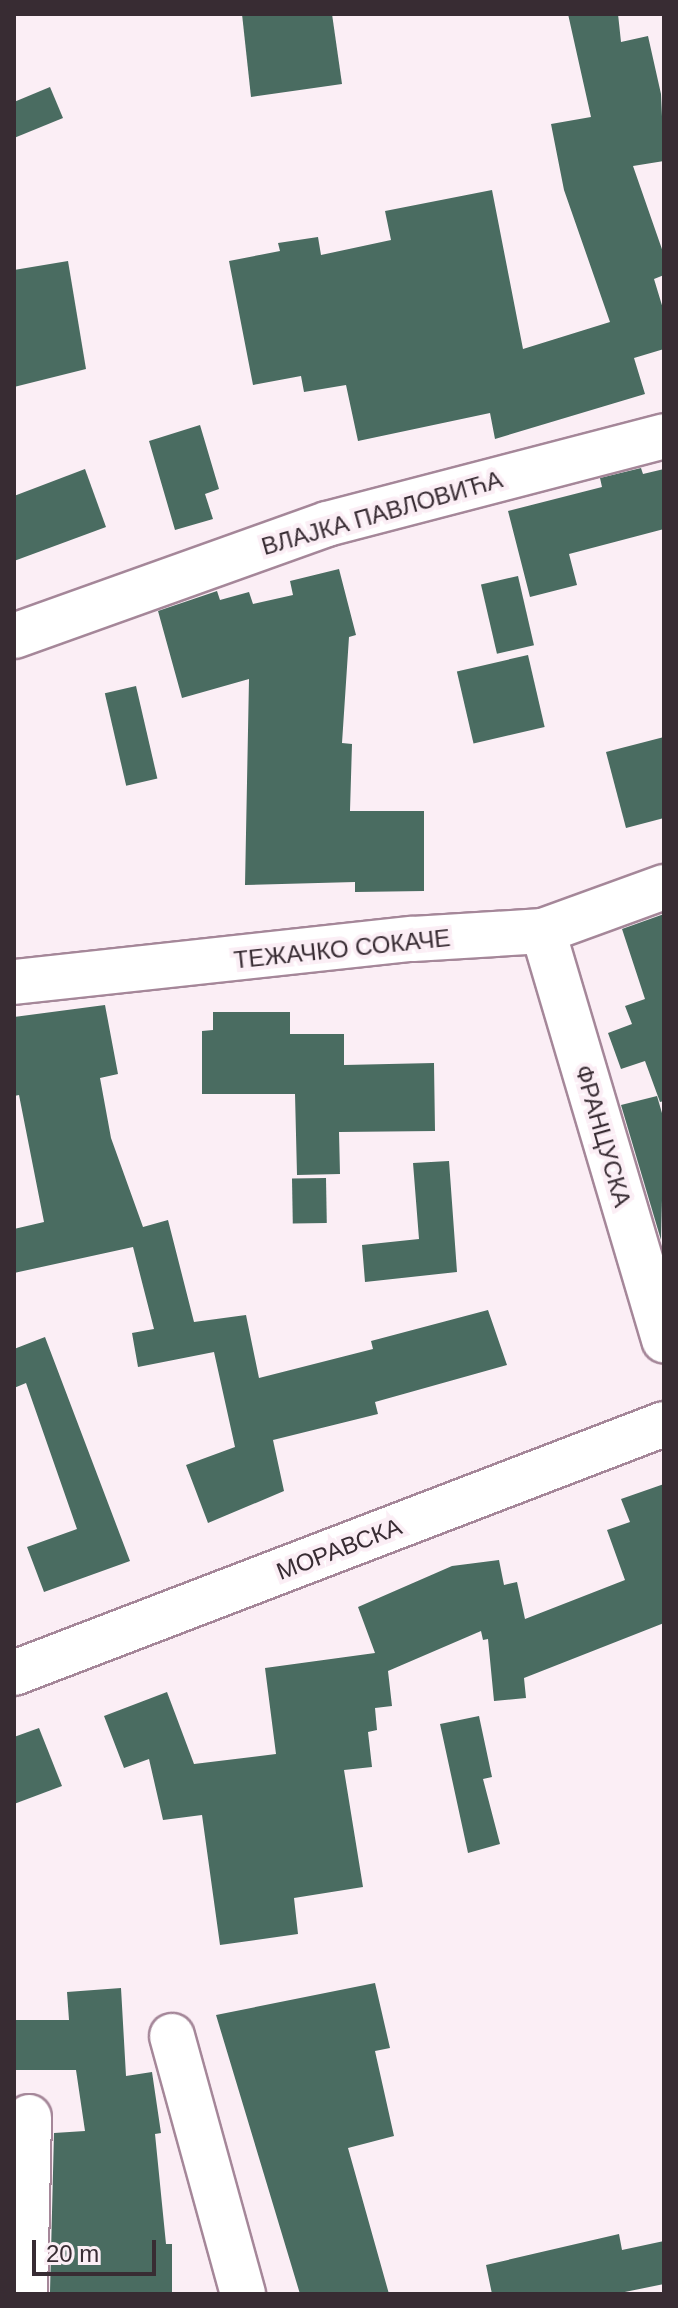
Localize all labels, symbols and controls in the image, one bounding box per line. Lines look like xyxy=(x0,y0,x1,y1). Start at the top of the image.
street label: ВЛАЈКА ПАВЛОВИЋА xyxy=(258,465,506,561)
street label: ТЕЖАЧКО СОКАЧЕ xyxy=(232,923,452,975)
street label: ФРАНЦУСКА xyxy=(569,1062,637,1210)
street label: МОРАВСКА xyxy=(272,1512,406,1586)
scale bar xyxy=(36,2224,160,2274)
text: 20 m xyxy=(46,2240,99,2267)

